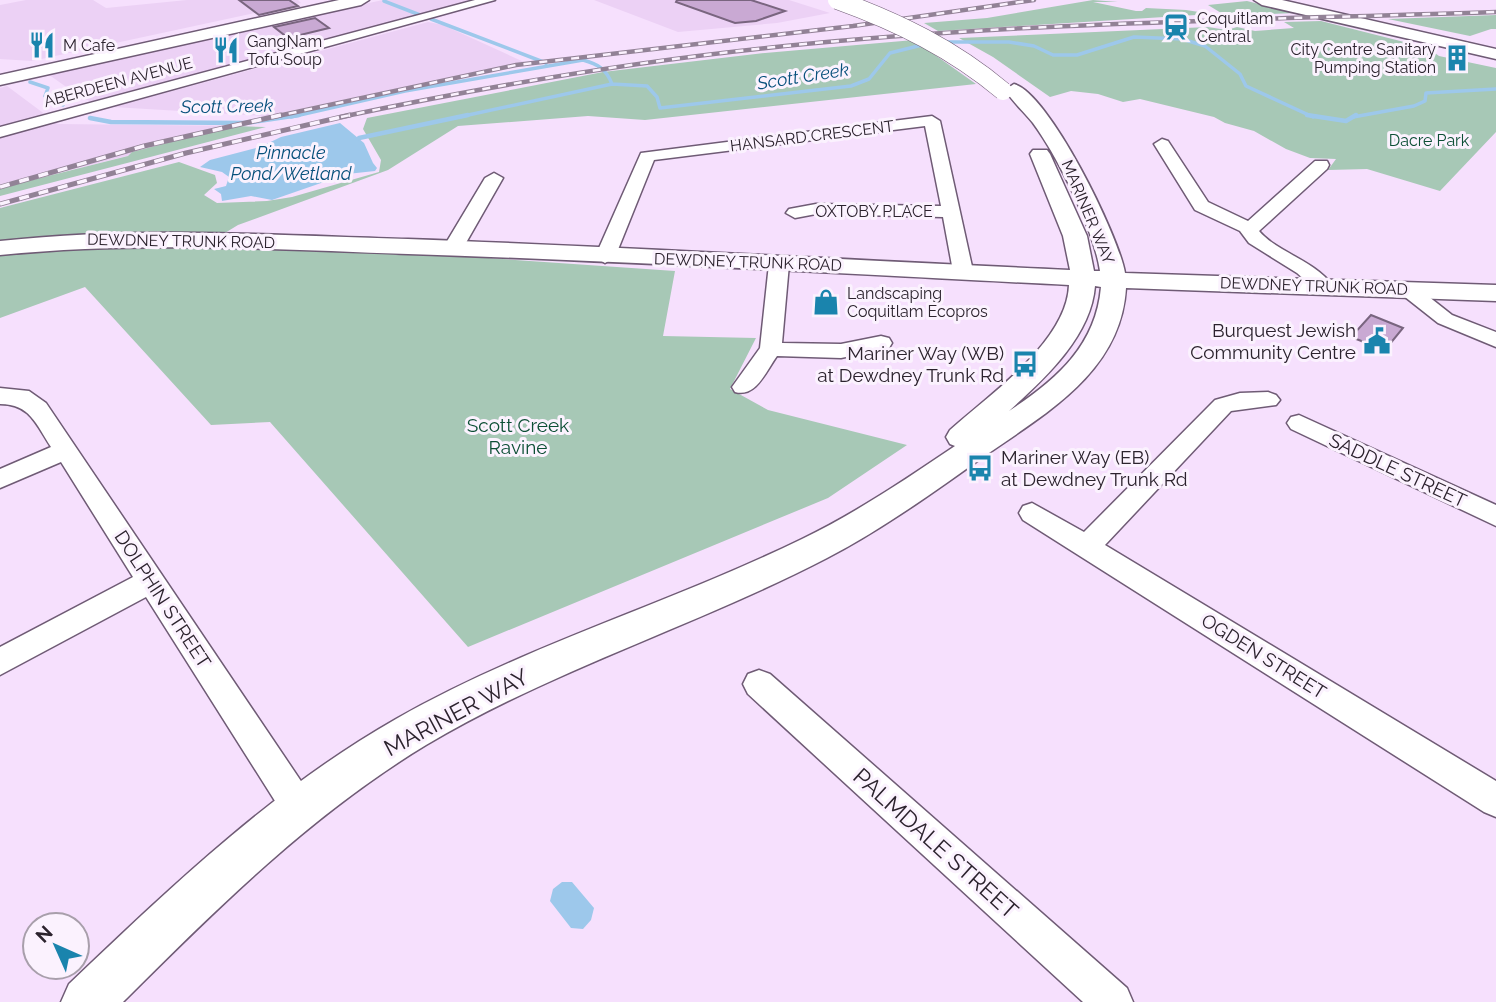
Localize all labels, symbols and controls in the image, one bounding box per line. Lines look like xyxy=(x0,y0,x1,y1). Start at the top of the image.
place label: Coquitlam Central xyxy=(1197,9,1274,46)
station icon: Coquitlam Central xyxy=(1161,12,1191,42)
restaurant icon: M Cafe xyxy=(27,30,57,60)
place label: GangNam Tofu Soup xyxy=(247,32,322,69)
restaurant icon: GangNam Tofu Soup xyxy=(211,35,241,65)
place label: M Cafe xyxy=(63,36,115,55)
place label: City Centre Sanitary Pumping Station xyxy=(1290,40,1436,77)
building icon: City Centre Sanitary Pumping Station xyxy=(1442,43,1472,73)
street label: ABERDEEN AVENUE xyxy=(42,53,195,111)
water label: Scott Creek xyxy=(755,58,851,94)
water label: Scott Creek xyxy=(179,95,274,117)
street label: HANSARD CRESCENT xyxy=(729,116,895,155)
park label: Dacre Park xyxy=(1389,131,1470,150)
water label: Pinnacle Pond/Wetland xyxy=(230,142,353,184)
street label: MARINER WAY xyxy=(1058,157,1119,267)
street label: OXTOBY PLACE xyxy=(815,202,933,221)
street label: DEWDNEY TRUNK ROAD xyxy=(87,230,275,252)
street label: DEWDNEY TRUNK ROAD xyxy=(654,249,842,275)
street label: DEWDNEY TRUNK ROAD xyxy=(1220,273,1408,299)
place label: Landscaping Coquitlam Ecopros xyxy=(847,284,988,321)
shop icon: Landscaping Coquitlam Ecopros xyxy=(811,287,841,317)
place label: Burquest Jewish Community Centre xyxy=(1190,319,1356,363)
public building icon: Burquest Jewish Community Centre xyxy=(1362,326,1392,356)
place label: Mariner Way (WB) at Dewdney Trunk Rd xyxy=(817,342,1004,386)
bus stop icon: Mariner Way (WB) at Dewdney Trunk Rd xyxy=(1010,349,1040,379)
park label: Scott Creek Ravine xyxy=(467,414,569,458)
street label: SADDLE STREET xyxy=(1326,429,1471,512)
place label: Mariner Way (EB) at Dewdney Trunk Rd xyxy=(1001,446,1188,490)
bus stop icon: Mariner Way (EB) at Dewdney Trunk Rd xyxy=(965,453,995,483)
street label: DOLPHIN STREET xyxy=(110,526,216,672)
street label: OGDEN STREET xyxy=(1198,609,1331,703)
street label: MARINER WAY xyxy=(379,663,533,761)
street label: PALMDALE STREET xyxy=(848,762,1024,924)
north arrow xyxy=(21,911,91,981)
text: N xyxy=(31,921,57,947)

